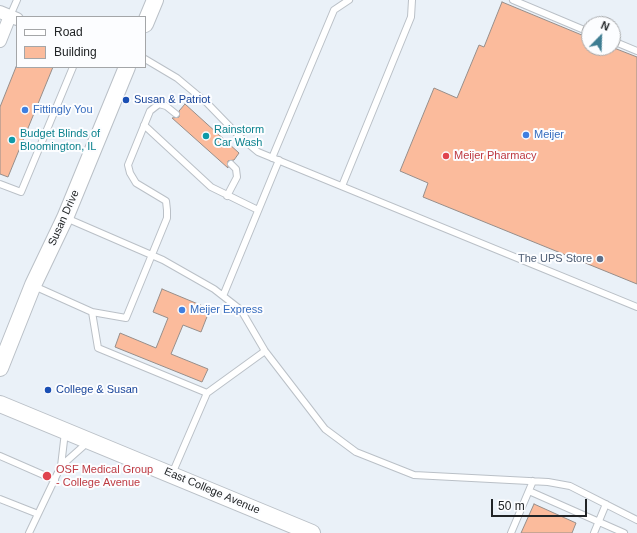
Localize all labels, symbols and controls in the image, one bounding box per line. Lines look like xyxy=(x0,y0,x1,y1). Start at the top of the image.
legend xyxy=(16,16,146,68)
north arrow xyxy=(581,16,621,56)
text: N xyxy=(599,19,611,33)
text: Road xyxy=(54,25,83,39)
text: Building xyxy=(54,45,97,59)
place label: Susan & Patriot xyxy=(134,93,210,107)
marker: Susan & Patriot xyxy=(121,95,131,105)
place label: Fittingly You xyxy=(33,103,93,117)
marker: Fittingly You xyxy=(20,105,30,115)
place label: Rainstorm Car Wash xyxy=(214,123,264,149)
place label: Budget Blinds of Bloomington, IL xyxy=(20,127,100,153)
place label: Meijer xyxy=(534,128,564,142)
marker: Meijer xyxy=(521,130,531,140)
marker: Rainstorm Car Wash xyxy=(201,131,211,141)
marker: Budget Blinds of Bloomington, IL xyxy=(7,135,17,145)
place label: Meijer Pharmacy xyxy=(454,149,537,163)
marker: Meijer Pharmacy xyxy=(441,151,451,161)
street label: Susan Drive xyxy=(46,188,82,248)
place label: The UPS Store xyxy=(518,252,592,266)
marker: The UPS Store xyxy=(595,254,605,264)
place label: Meijer Express xyxy=(190,303,263,317)
marker: Meijer Express xyxy=(177,305,187,315)
place label: College & Susan xyxy=(56,383,138,397)
marker: College & Susan xyxy=(43,385,53,395)
place label: OSF Medical Group - College Avenue xyxy=(56,463,153,489)
street label: East College Avenue xyxy=(162,465,262,517)
marker: OSF Medical Group - College Avenue xyxy=(41,470,53,482)
scale bar xyxy=(493,491,589,517)
text: 50 m xyxy=(498,499,525,513)

